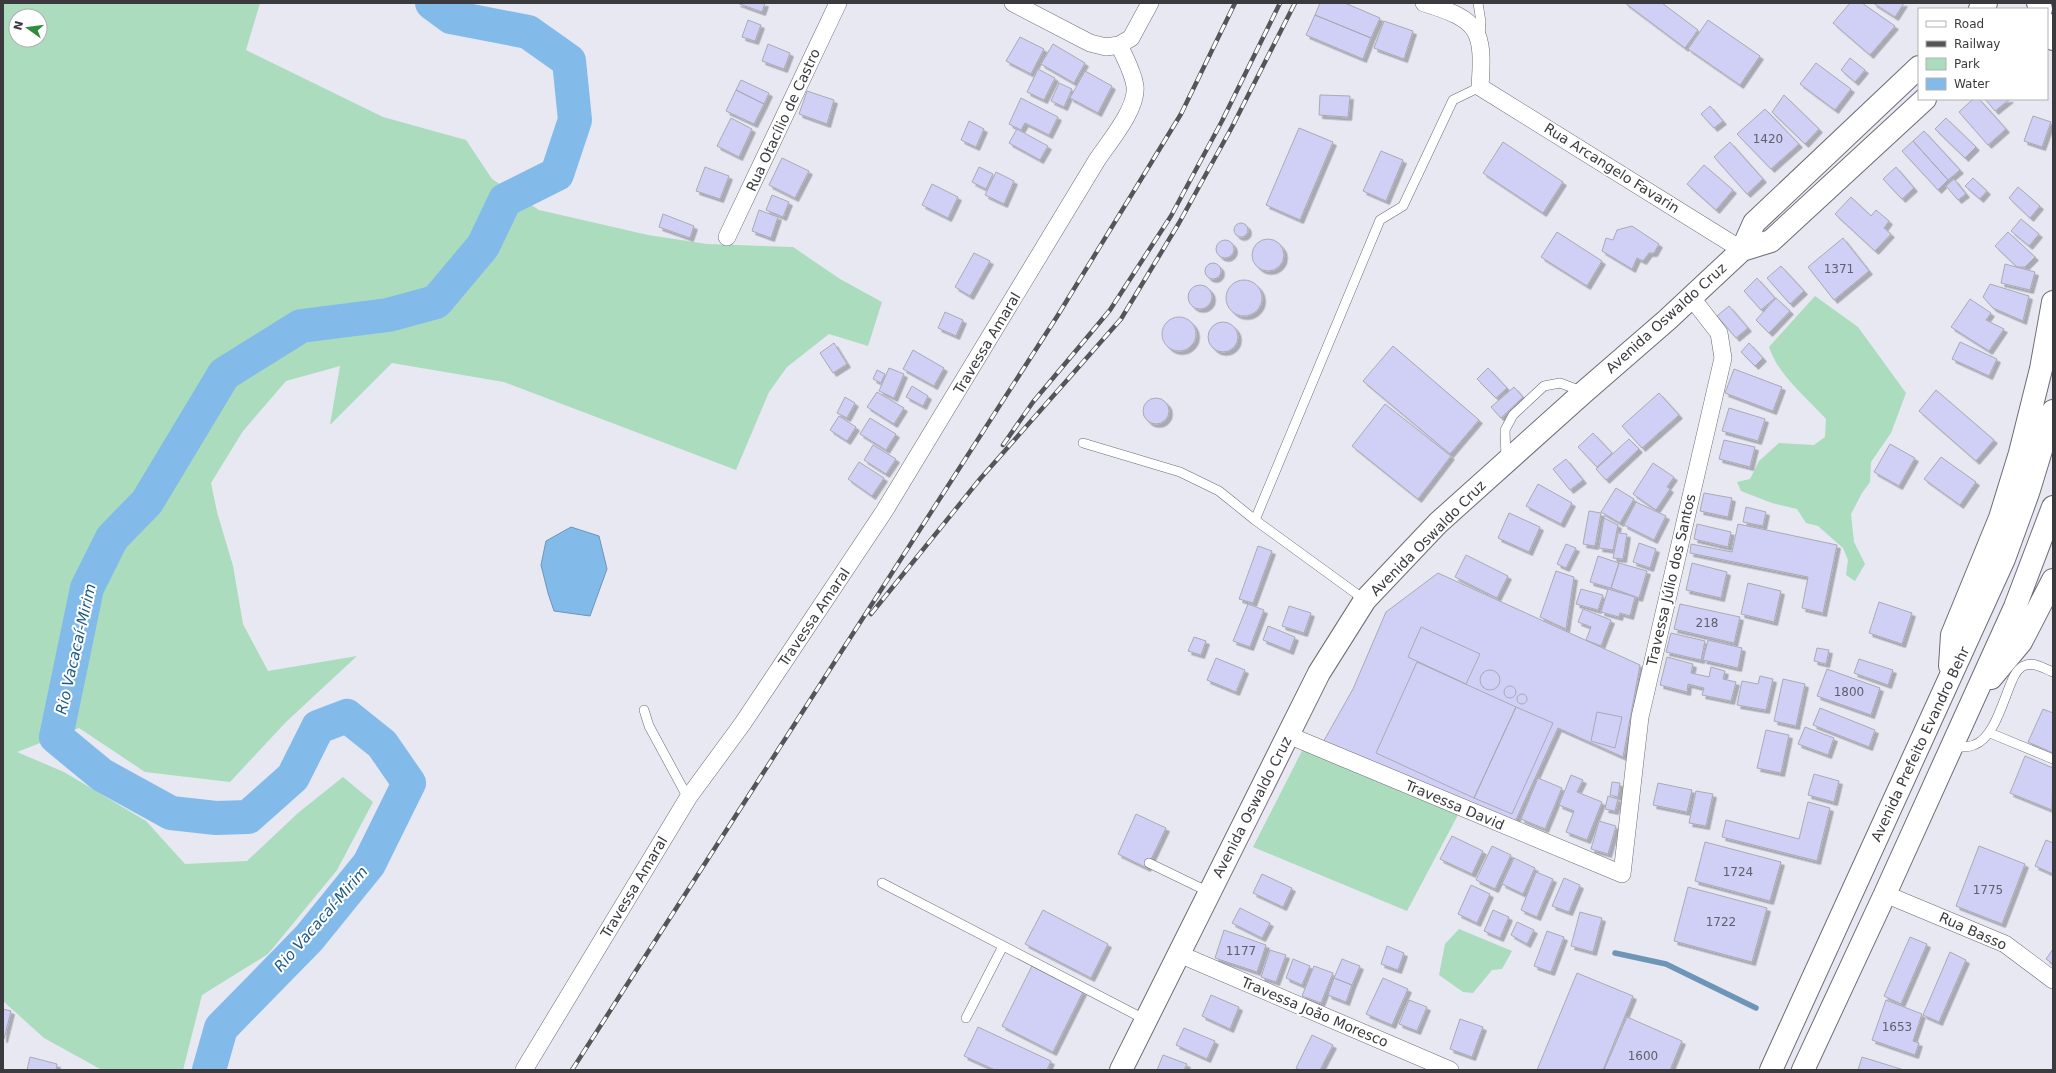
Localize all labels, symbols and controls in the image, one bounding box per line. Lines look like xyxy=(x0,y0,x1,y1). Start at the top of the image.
north arrow xyxy=(8,8,48,48)
legend xyxy=(1918,8,2048,100)
text: Road xyxy=(1954,17,1984,31)
text: N xyxy=(11,20,26,32)
text: Railway xyxy=(1954,37,2000,51)
street label: Rua Otacílio de Castro xyxy=(743,46,823,194)
text: Park xyxy=(1954,57,1980,71)
text: Water xyxy=(1954,77,1990,91)
street label: Rua Arcangelo Favarin xyxy=(1541,120,1683,216)
house number: 1420 xyxy=(1753,132,1783,146)
street label: Avenida Oswaldo Cruz xyxy=(1603,260,1729,376)
house number: 1371 xyxy=(1824,262,1854,276)
street label: Travessa Amaral xyxy=(950,289,1024,397)
street label: Avenida Oswaldo Cruz xyxy=(1367,477,1489,599)
street label: Travessa Júlio dos Santos xyxy=(1643,492,1699,669)
street label: Travessa Amaral xyxy=(775,565,853,670)
water label: Rio Vacacaí-Mirim xyxy=(52,582,100,716)
house number: 218 xyxy=(1696,616,1718,630)
street label: Avenida Prefeito Evandro Behr xyxy=(1868,644,1972,844)
house number: 1800 xyxy=(1834,685,1864,699)
street label: Avenida Oswaldo Cruz xyxy=(1209,734,1295,880)
street label: Travessa David xyxy=(1402,777,1507,833)
street label: Travessa Amaral xyxy=(597,833,671,941)
water label: Rio Vacacaí-Mirim xyxy=(270,863,372,975)
house number: 1724 xyxy=(1723,865,1753,879)
house number: 1775 xyxy=(1973,883,2003,897)
street label: Rua Basso xyxy=(1937,909,2009,953)
house number: 1722 xyxy=(1706,915,1736,929)
house number: 1177 xyxy=(1226,944,1256,958)
street label: Travessa João Moresco xyxy=(1238,973,1391,1050)
house number: 1653 xyxy=(1882,1020,1912,1034)
house number: 1600 xyxy=(1628,1049,1658,1063)

